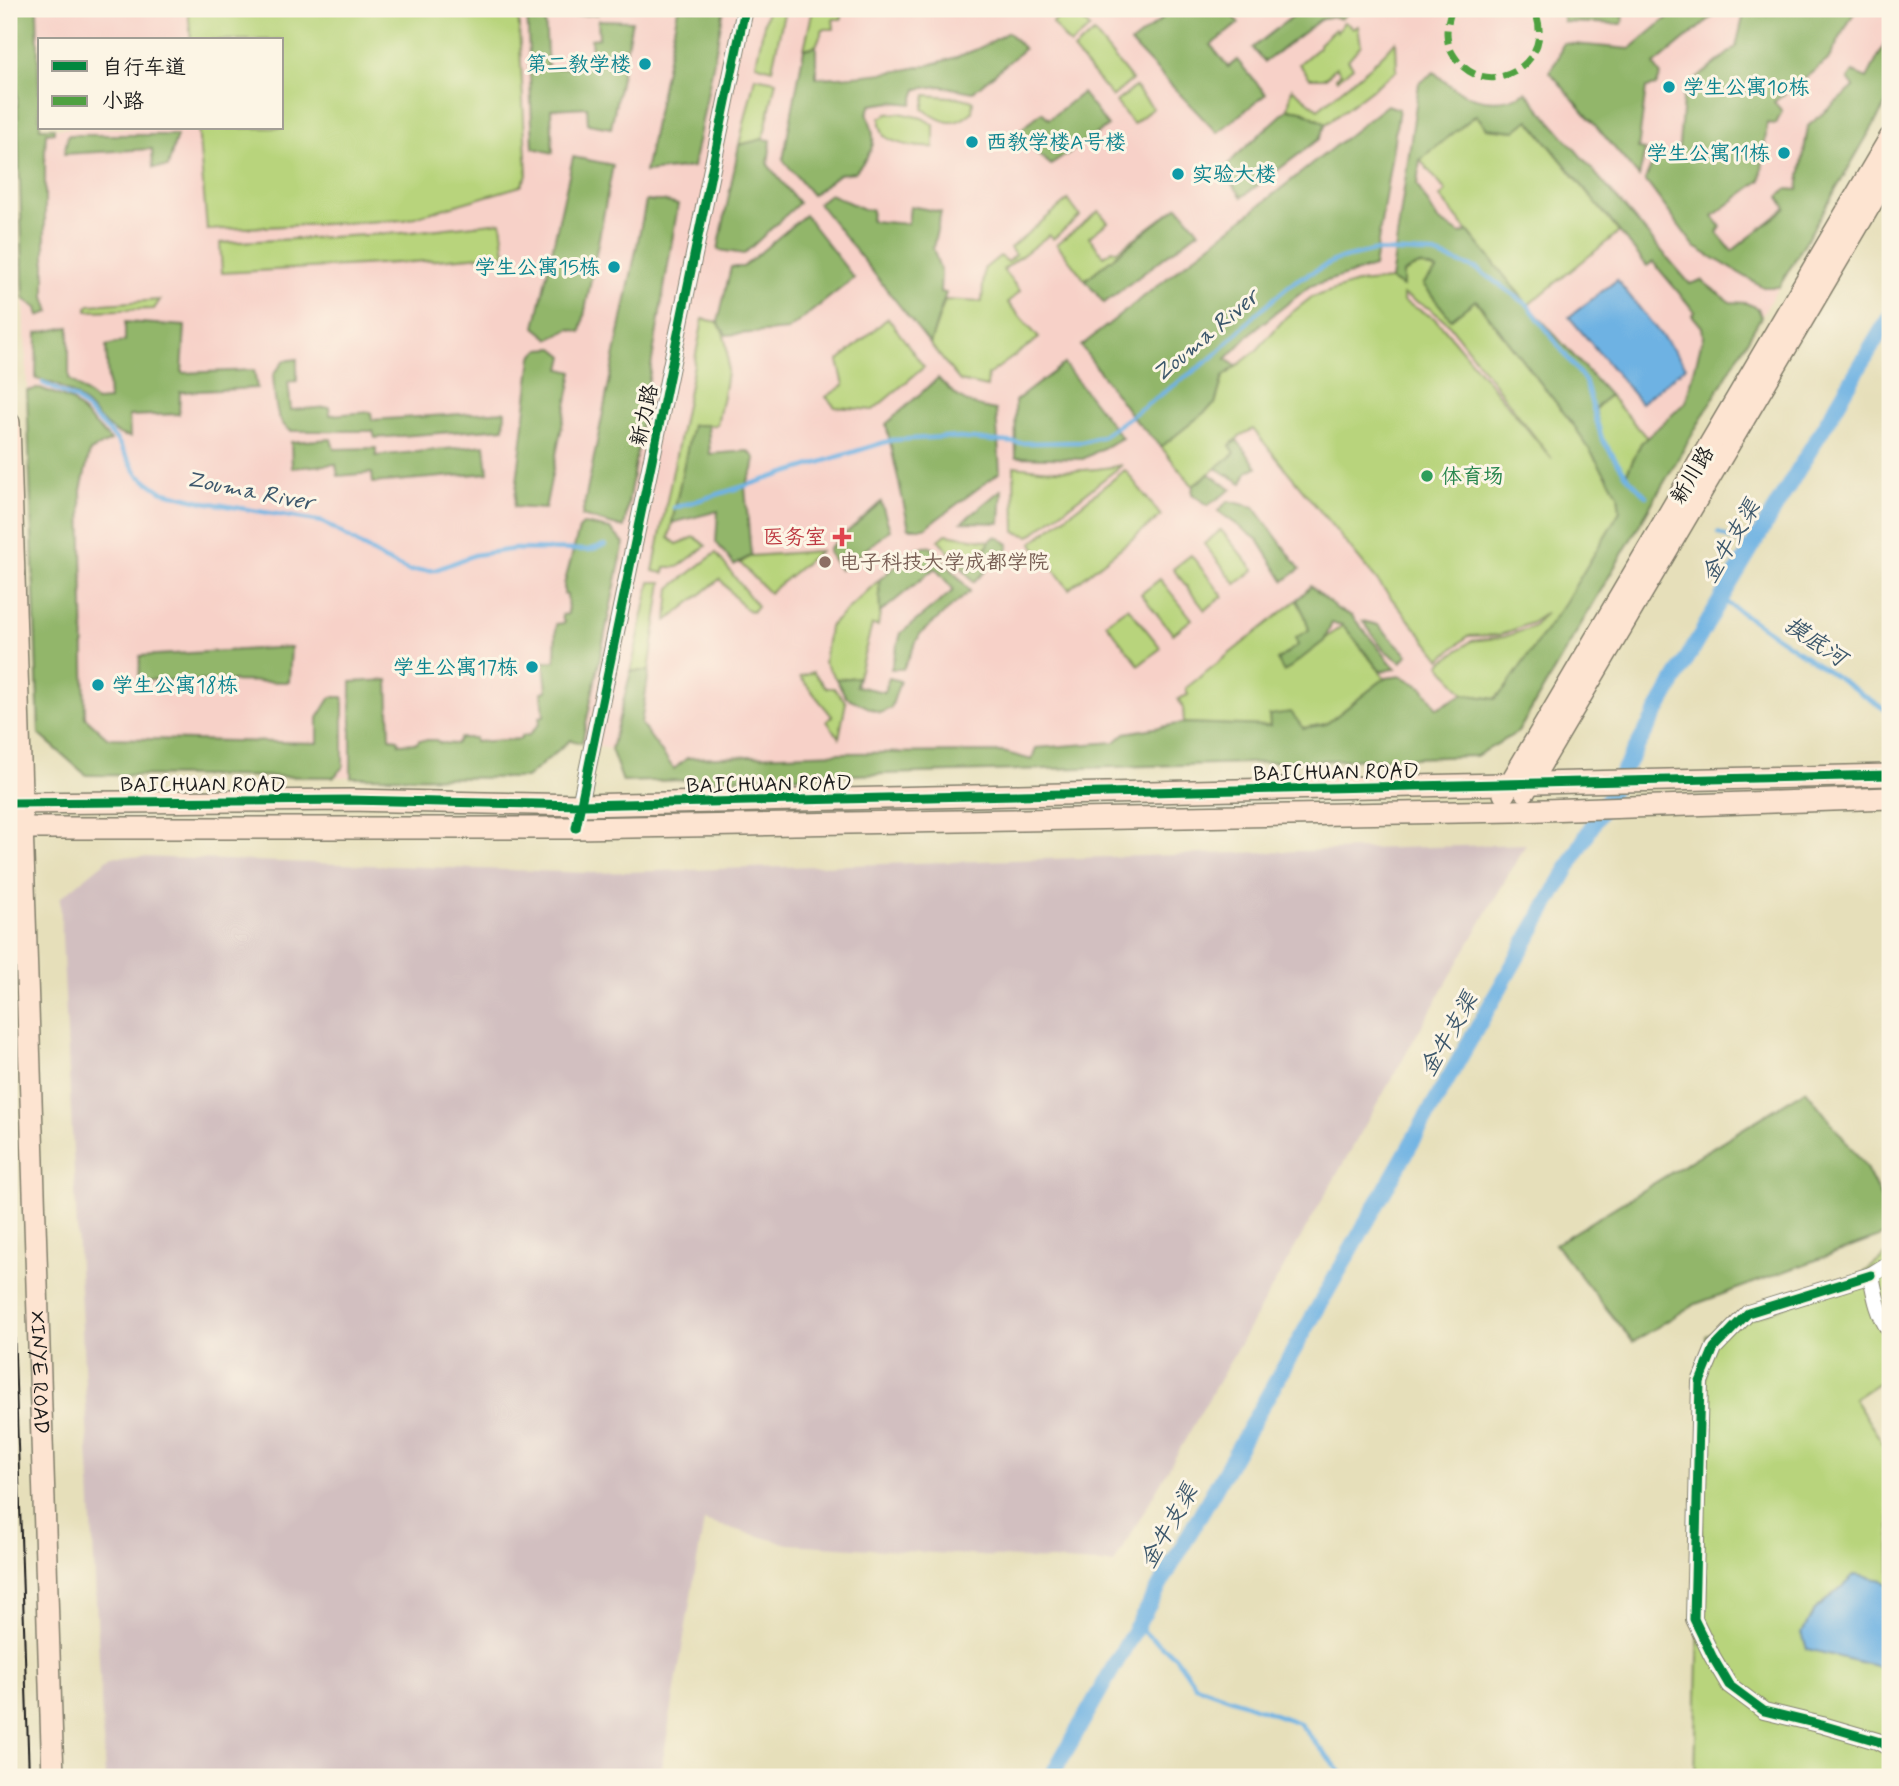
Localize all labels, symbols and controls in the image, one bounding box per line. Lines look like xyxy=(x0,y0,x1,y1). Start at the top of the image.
legend xyxy=(38,38,284,130)
place label: 第二教学楼 xyxy=(526,51,631,79)
text: 自行车道 xyxy=(102,54,186,82)
marker: 第二教学楼 xyxy=(637,56,653,72)
place label: 学生公寓10栋 xyxy=(1683,74,1809,102)
marker: 学生公寓10栋 xyxy=(1661,79,1677,95)
text: 小路 xyxy=(102,88,144,116)
place label: 西教学楼A号楼 xyxy=(986,129,1126,157)
marker: 西教学楼A号楼 xyxy=(964,134,980,150)
place label: 学生公寓11栋 xyxy=(1647,140,1770,168)
marker: 学生公寓11栋 xyxy=(1776,145,1792,161)
place label: 实验大楼 xyxy=(1192,161,1276,189)
marker: 实验大楼 xyxy=(1170,166,1186,182)
place label: 学生公寓15栋 xyxy=(474,254,600,282)
marker: 学生公寓15栋 xyxy=(606,259,622,275)
water label: Zouma River xyxy=(1147,281,1268,389)
street label: 新力路 xyxy=(625,381,665,449)
street label: 新川路 xyxy=(1665,441,1721,510)
place label: 体育场 xyxy=(1441,463,1504,491)
water label: Zouma River xyxy=(183,465,319,520)
marker: 体育场 xyxy=(1419,468,1435,484)
water label: 金牛支渠 xyxy=(1695,493,1769,589)
place label: 医务室 xyxy=(763,524,826,552)
marker: 医务室 xyxy=(832,527,852,547)
place label: 电子科技大学成都学院 xyxy=(839,549,1049,577)
marker: 电子科技大学成都学院 xyxy=(817,554,833,570)
water label: 摸底河 xyxy=(1778,611,1855,677)
place label: 学生公寓17栋 xyxy=(393,654,518,682)
marker: 学生公寓17栋 xyxy=(524,659,540,675)
place label: 学生公寓18栋 xyxy=(112,672,238,700)
marker: 学生公寓18栋 xyxy=(90,677,106,693)
street label: BAICHUAN ROAD xyxy=(1253,758,1419,788)
street label: BAICHUAN ROAD xyxy=(686,770,852,800)
street label: BAICHUAN ROAD xyxy=(120,771,286,799)
water label: 金牛支渠 xyxy=(1414,986,1487,1082)
street label: XINYE ROAD xyxy=(23,1310,55,1435)
water label: 金牛支渠 xyxy=(1134,1478,1207,1574)

